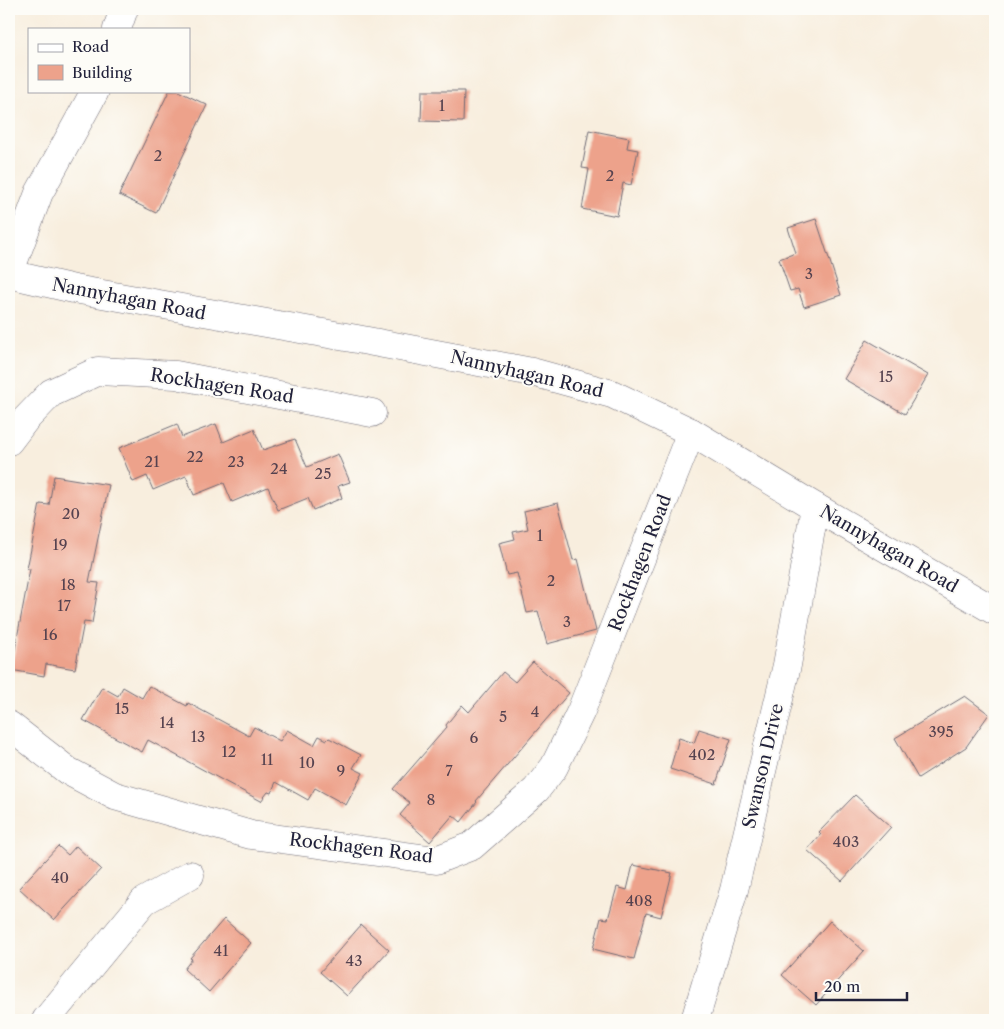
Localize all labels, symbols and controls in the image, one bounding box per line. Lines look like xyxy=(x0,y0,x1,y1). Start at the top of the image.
legend xyxy=(28,28,190,92)
text: Road xyxy=(72,37,109,56)
text: Building xyxy=(72,63,132,82)
house number: 1 xyxy=(439,96,446,115)
house number: 2 xyxy=(154,146,162,165)
house number: 2 xyxy=(606,166,614,185)
house number: 3 xyxy=(805,264,813,283)
street label: Nannyhagan Road xyxy=(50,273,208,325)
street label: Nannyhagan Road xyxy=(448,346,606,402)
street label: Rockhagen Road xyxy=(149,364,295,408)
house number: 15 xyxy=(879,367,893,386)
house number: 22 xyxy=(186,447,204,466)
house number: 21 xyxy=(145,452,160,471)
house number: 23 xyxy=(228,452,244,471)
house number: 24 xyxy=(270,459,288,478)
house number: 25 xyxy=(315,464,331,483)
street label: Rockhagen Road xyxy=(604,491,676,635)
street label: Nannyhagan Road xyxy=(816,500,962,598)
house number: 20 xyxy=(62,504,80,523)
house number: 1 xyxy=(537,526,544,545)
house number: 19 xyxy=(52,535,68,554)
house number: 2 xyxy=(547,571,555,590)
house number: 18 xyxy=(60,575,76,594)
house number: 17 xyxy=(57,596,71,615)
house number: 3 xyxy=(563,612,571,631)
house number: 16 xyxy=(42,625,58,644)
house number: 15 xyxy=(115,699,129,718)
street label: Swanson Drive xyxy=(738,701,788,831)
house number: 4 xyxy=(531,702,539,721)
house number: 5 xyxy=(499,707,507,726)
house number: 14 xyxy=(160,713,174,732)
house number: 395 xyxy=(928,722,954,741)
house number: 13 xyxy=(191,727,205,746)
house number: 6 xyxy=(470,728,479,747)
house number: 12 xyxy=(222,742,236,761)
house number: 402 xyxy=(689,745,715,764)
house number: 11 xyxy=(261,750,274,769)
house number: 10 xyxy=(299,753,315,772)
house number: 9 xyxy=(337,761,345,780)
house number: 7 xyxy=(445,761,453,780)
house number: 8 xyxy=(427,790,436,809)
street label: Rockhagen Road xyxy=(288,828,434,868)
house number: 403 xyxy=(833,832,859,851)
house number: 40 xyxy=(51,868,69,887)
house number: 408 xyxy=(625,891,653,910)
house number: 41 xyxy=(214,941,229,960)
house number: 43 xyxy=(346,951,362,970)
scale bar xyxy=(816,969,908,1001)
text: 20 m xyxy=(824,977,860,996)

